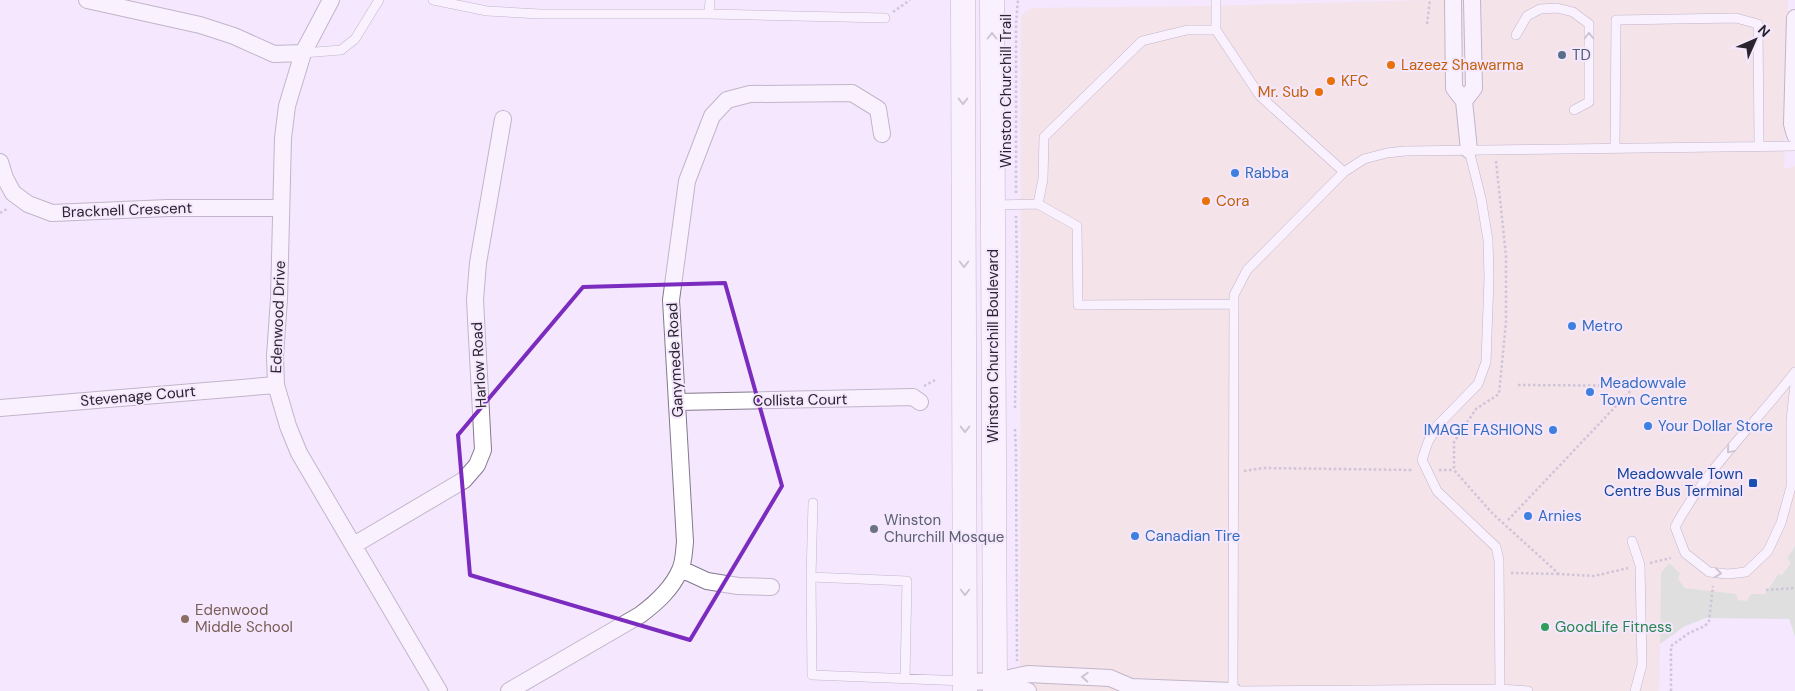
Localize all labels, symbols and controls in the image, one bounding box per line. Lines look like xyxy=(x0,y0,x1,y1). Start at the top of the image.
street label: Winston Churchill Trail xyxy=(996,14,1016,168)
north arrow xyxy=(1730,15,1780,65)
text: N xyxy=(1754,21,1774,41)
one-way arrow xyxy=(987,31,997,39)
one-way arrow xyxy=(1584,32,1594,40)
place label: TD xyxy=(1572,45,1591,65)
marker: TD xyxy=(1556,49,1568,61)
place label: Lazeez Shawarma xyxy=(1401,55,1524,75)
marker: Lazeez Shawarma xyxy=(1385,59,1397,71)
place label: KFC xyxy=(1341,71,1369,91)
marker: KFC xyxy=(1325,75,1337,87)
place label: Mr. Sub xyxy=(1258,82,1309,102)
marker: Mr. Sub xyxy=(1313,86,1325,98)
one-way arrow xyxy=(958,98,968,105)
place label: Rabba xyxy=(1245,163,1289,183)
marker: Rabba xyxy=(1229,167,1241,179)
place label: Cora xyxy=(1216,191,1249,211)
marker: Cora xyxy=(1200,195,1212,207)
street label: Bracknell Crescent xyxy=(62,198,193,222)
street label: Winston Churchill Boulevard xyxy=(983,249,1003,443)
street label: Edenwood Drive xyxy=(266,260,290,374)
one-way arrow xyxy=(958,260,969,268)
street label: Ganymede Road xyxy=(662,302,688,418)
place label: Metro xyxy=(1582,316,1623,336)
marker: Metro xyxy=(1566,320,1578,332)
street label: Harlow Road xyxy=(467,321,491,409)
place label: Meadowvale Town Centre xyxy=(1600,373,1687,410)
street label: Stevenage Court xyxy=(80,381,197,411)
marker: Meadowvale Town Centre xyxy=(1584,386,1596,398)
street label: Collista Court xyxy=(752,389,848,411)
place label: Your Dollar Store xyxy=(1658,416,1773,436)
place label: IMAGE FASHIONS xyxy=(1424,420,1543,440)
marker: Your Dollar Store xyxy=(1642,420,1654,432)
marker: IMAGE FASHIONS xyxy=(1547,424,1559,436)
one-way arrow xyxy=(960,426,970,434)
one-way arrow xyxy=(1726,444,1735,453)
place label: Meadowvale Town Centre Bus Terminal xyxy=(1604,464,1743,501)
marker: Meadowvale Town Centre Bus Terminal xyxy=(1747,477,1759,489)
place label: Arnies xyxy=(1538,506,1582,526)
place label: Winston Churchill Mosque xyxy=(884,510,1004,547)
marker: Arnies xyxy=(1522,510,1534,522)
marker: Winston Churchill Mosque xyxy=(868,523,880,535)
place label: Canadian Tire xyxy=(1145,526,1240,546)
marker: Canadian Tire xyxy=(1129,530,1141,542)
one-way arrow xyxy=(1714,567,1722,578)
one-way arrow xyxy=(960,588,970,596)
place label: Edenwood Middle School xyxy=(195,600,293,637)
marker: Edenwood Middle School xyxy=(179,613,191,625)
place label: GoodLife Fitness xyxy=(1555,617,1672,637)
marker: GoodLife Fitness xyxy=(1539,621,1551,633)
one-way arrow xyxy=(1080,671,1088,682)

